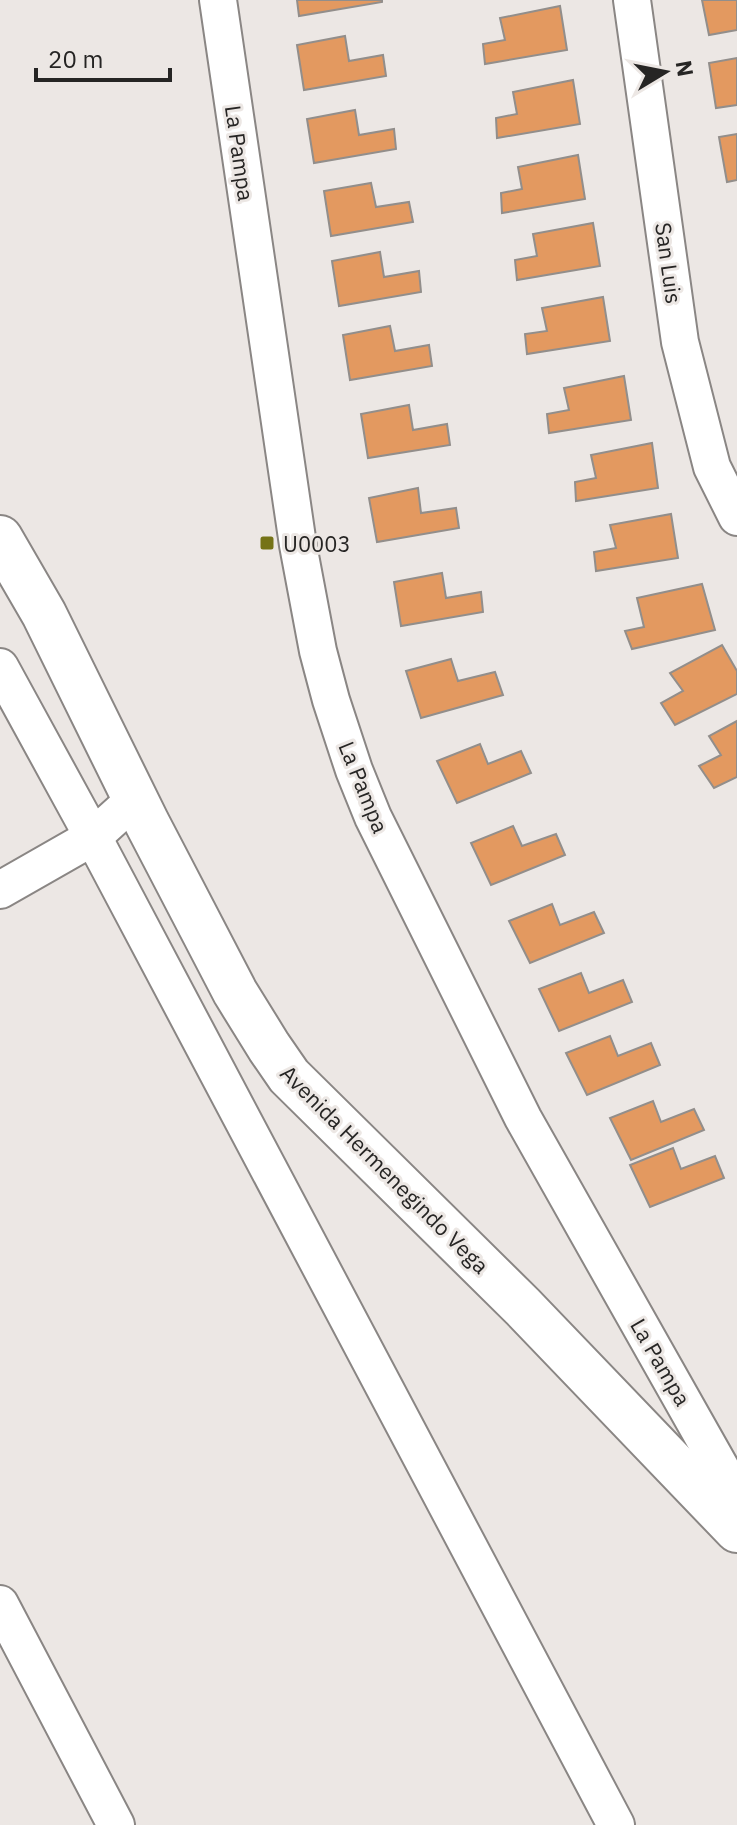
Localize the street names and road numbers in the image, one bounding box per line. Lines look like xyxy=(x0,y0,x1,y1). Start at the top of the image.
street label: La Pampa xyxy=(219,103,261,203)
street label: San Luis xyxy=(649,221,689,305)
street label: La Pampa xyxy=(332,737,396,837)
street label: Avenida Hermenegindo Vega xyxy=(274,1058,496,1280)
street label: La Pampa xyxy=(624,1313,698,1411)

